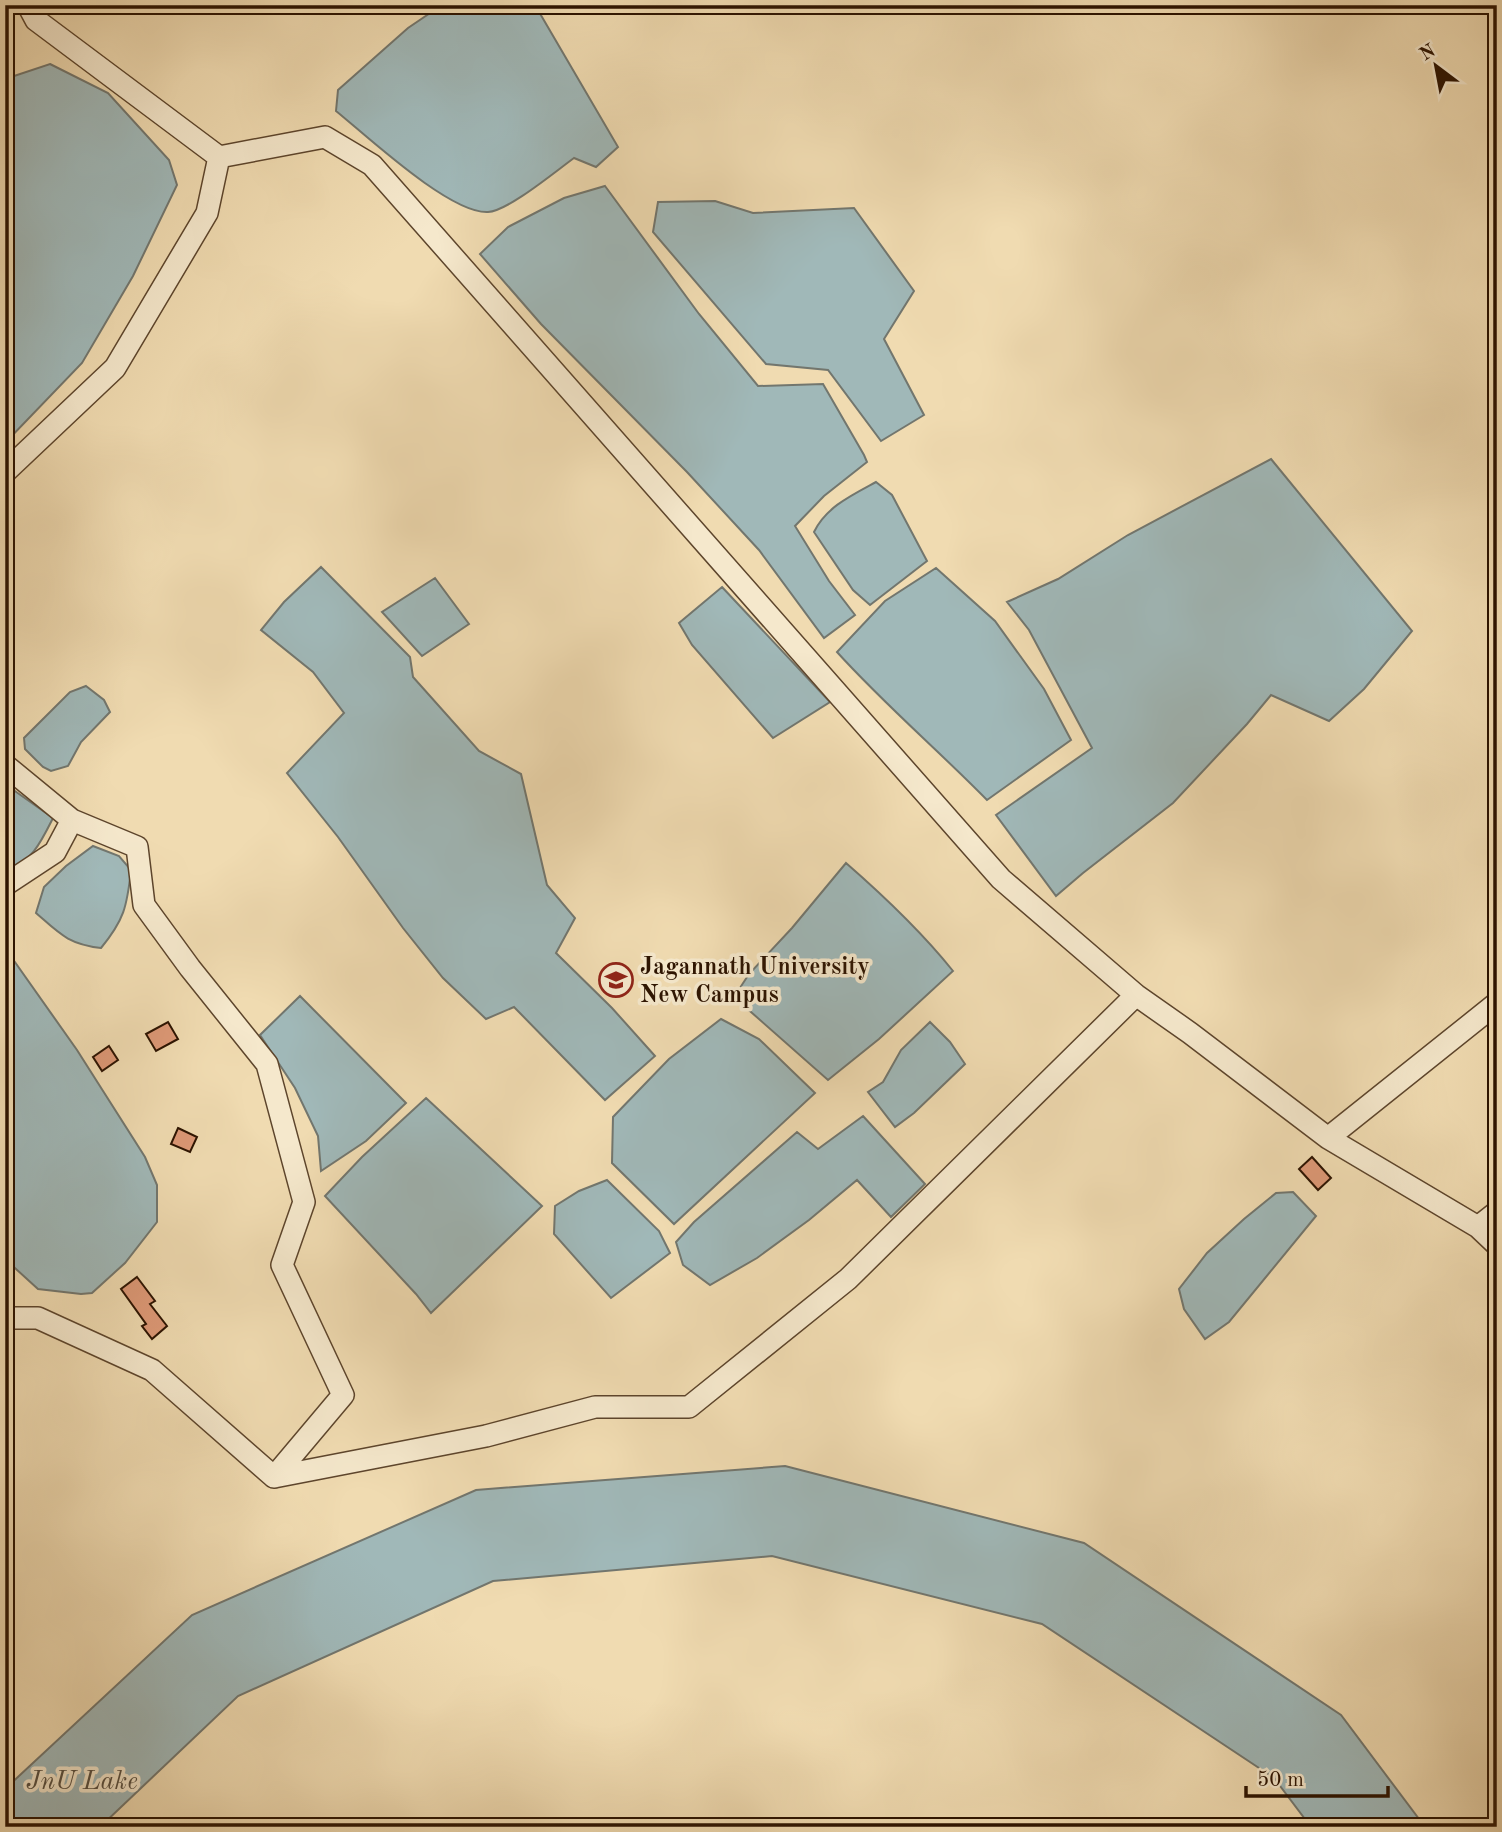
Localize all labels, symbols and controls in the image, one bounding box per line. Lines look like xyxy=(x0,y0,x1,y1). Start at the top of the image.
north arrow xyxy=(1400,32,1470,102)
text: N xyxy=(1417,42,1440,66)
place label: Jagannath University New Campus xyxy=(640,956,870,1008)
school or university icon: Jagannath University New Campus xyxy=(597,961,635,999)
scale bar xyxy=(1246,1755,1388,1799)
water label: JnU Lake xyxy=(26,1769,138,1795)
text: 50 m xyxy=(1257,1770,1304,1791)

